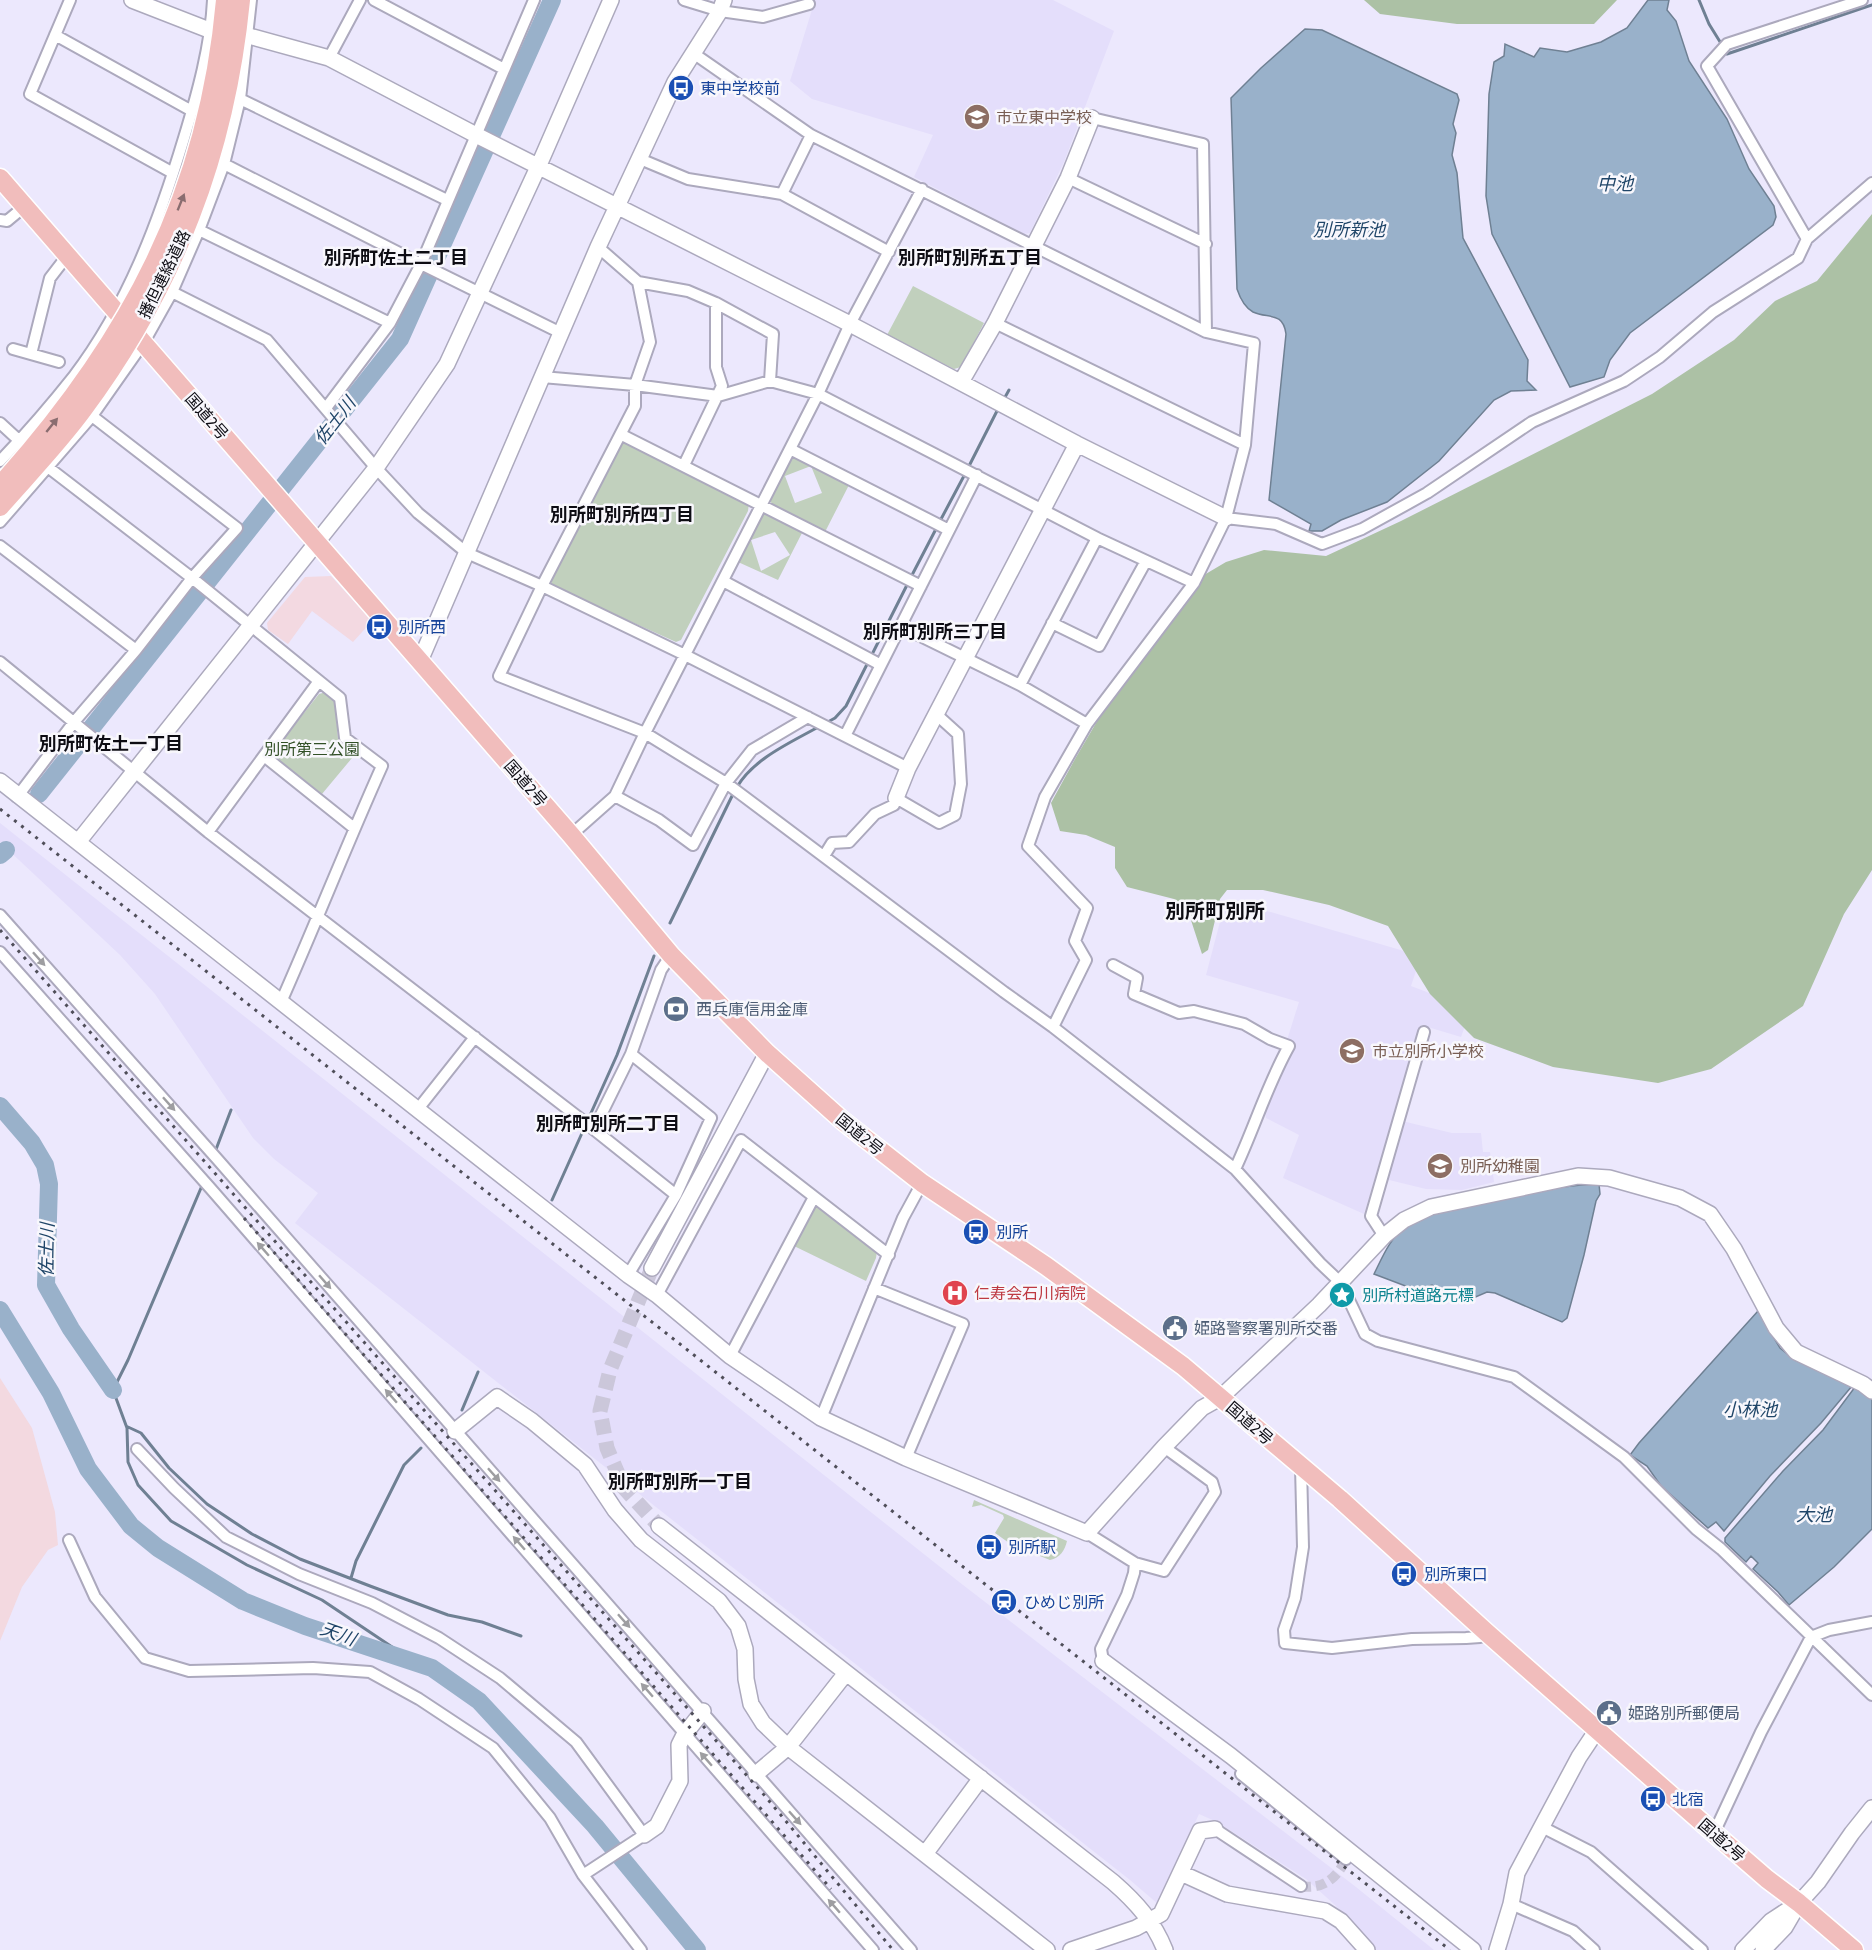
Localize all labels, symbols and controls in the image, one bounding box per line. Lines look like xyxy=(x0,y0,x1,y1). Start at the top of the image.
bus stop icon: 東中学校前 xyxy=(666,73,696,103)
place label: 東中学校前 xyxy=(700,79,780,97)
school or university icon: 市立東中学校 xyxy=(962,102,992,132)
place label: 市立東中学校 xyxy=(996,108,1092,126)
water label: 中池 xyxy=(1597,173,1635,194)
one-way arrow xyxy=(176,193,186,211)
water label: 別所新池 xyxy=(1313,219,1387,240)
street label: 播但連絡道路 xyxy=(135,227,193,321)
district label: 別所町佐土二丁目 xyxy=(324,247,468,268)
district label: 別所町別所五丁目 xyxy=(898,247,1042,268)
street label: 国道2号 xyxy=(182,389,232,443)
water label: 佐土川 xyxy=(310,391,361,448)
one-way arrow xyxy=(45,417,57,432)
district label: 別所町別所四丁目 xyxy=(550,504,694,525)
bus stop icon: 別所西 xyxy=(364,612,394,642)
place label: 別所西 xyxy=(398,618,446,636)
district label: 別所町別所三丁目 xyxy=(863,621,1007,642)
district label: 別所町佐土一丁目 xyxy=(39,733,183,754)
park label: 別所第三公園 xyxy=(264,740,360,758)
street label: 国道2号 xyxy=(501,756,551,810)
district label: 別所町別所 xyxy=(1165,899,1265,922)
one-way arrow xyxy=(32,951,45,966)
bank icon: 西兵庫信用金庫 xyxy=(661,994,691,1024)
place label: 西兵庫信用金庫 xyxy=(696,1000,808,1018)
school or university icon: 市立別所小学校 xyxy=(1337,1036,1367,1066)
place label: 市立別所小学校 xyxy=(1372,1042,1484,1060)
one-way arrow xyxy=(162,1096,175,1111)
street label: 国道2号 xyxy=(833,1110,887,1158)
district label: 別所町別所二丁目 xyxy=(536,1113,680,1134)
school or university icon: 別所幼稚園 xyxy=(1425,1151,1455,1181)
place label: 別所幼稚園 xyxy=(1460,1157,1540,1175)
bus stop icon: 別所 xyxy=(961,1217,991,1247)
water label: 佐土川 xyxy=(36,1221,58,1277)
place label: 別所 xyxy=(996,1223,1028,1241)
one-way arrow xyxy=(256,1241,269,1257)
one-way arrow xyxy=(319,1274,332,1290)
hospital icon: 仁寿会石川病院 xyxy=(940,1278,970,1308)
place icon: 別所村道路元標 xyxy=(1327,1280,1357,1310)
place label: 仁寿会石川病院 xyxy=(974,1284,1086,1302)
place label: 別所村道路元標 xyxy=(1362,1286,1474,1304)
public building icon: 姫路警察署別所交番 xyxy=(1160,1313,1190,1343)
place label: 姫路警察署別所交番 xyxy=(1194,1319,1338,1337)
one-way arrow xyxy=(385,1389,398,1404)
street label: 国道2号 xyxy=(1223,1398,1277,1448)
water label: 小林池 xyxy=(1723,1399,1779,1420)
one-way arrow xyxy=(487,1467,500,1482)
district label: 別所町別所一丁目 xyxy=(608,1471,752,1492)
water label: 大池 xyxy=(1796,1504,1834,1525)
bus stop icon: 別所駅 xyxy=(974,1532,1004,1562)
one-way arrow xyxy=(513,1536,526,1551)
place label: 別所駅 xyxy=(1008,1538,1056,1556)
bus stop icon: 別所東口 xyxy=(1389,1559,1419,1589)
place label: 別所東口 xyxy=(1424,1565,1488,1583)
station icon: ひめじ別所 xyxy=(989,1587,1019,1617)
place label: ひめじ別所 xyxy=(1024,1593,1104,1611)
one-way arrow xyxy=(617,1613,631,1628)
water label: 天川 xyxy=(318,1618,361,1650)
one-way arrow xyxy=(641,1683,654,1698)
public building icon: 姫路別所郵便局 xyxy=(1594,1698,1624,1728)
place label: 姫路別所郵便局 xyxy=(1628,1704,1740,1722)
one-way arrow xyxy=(700,1752,713,1767)
bus stop icon: 北宿 xyxy=(1638,1784,1668,1814)
place label: 北宿 xyxy=(1672,1790,1704,1808)
one-way arrow xyxy=(788,1810,801,1825)
street label: 国道2号 xyxy=(1695,1815,1749,1865)
one-way arrow xyxy=(828,1899,841,1914)

